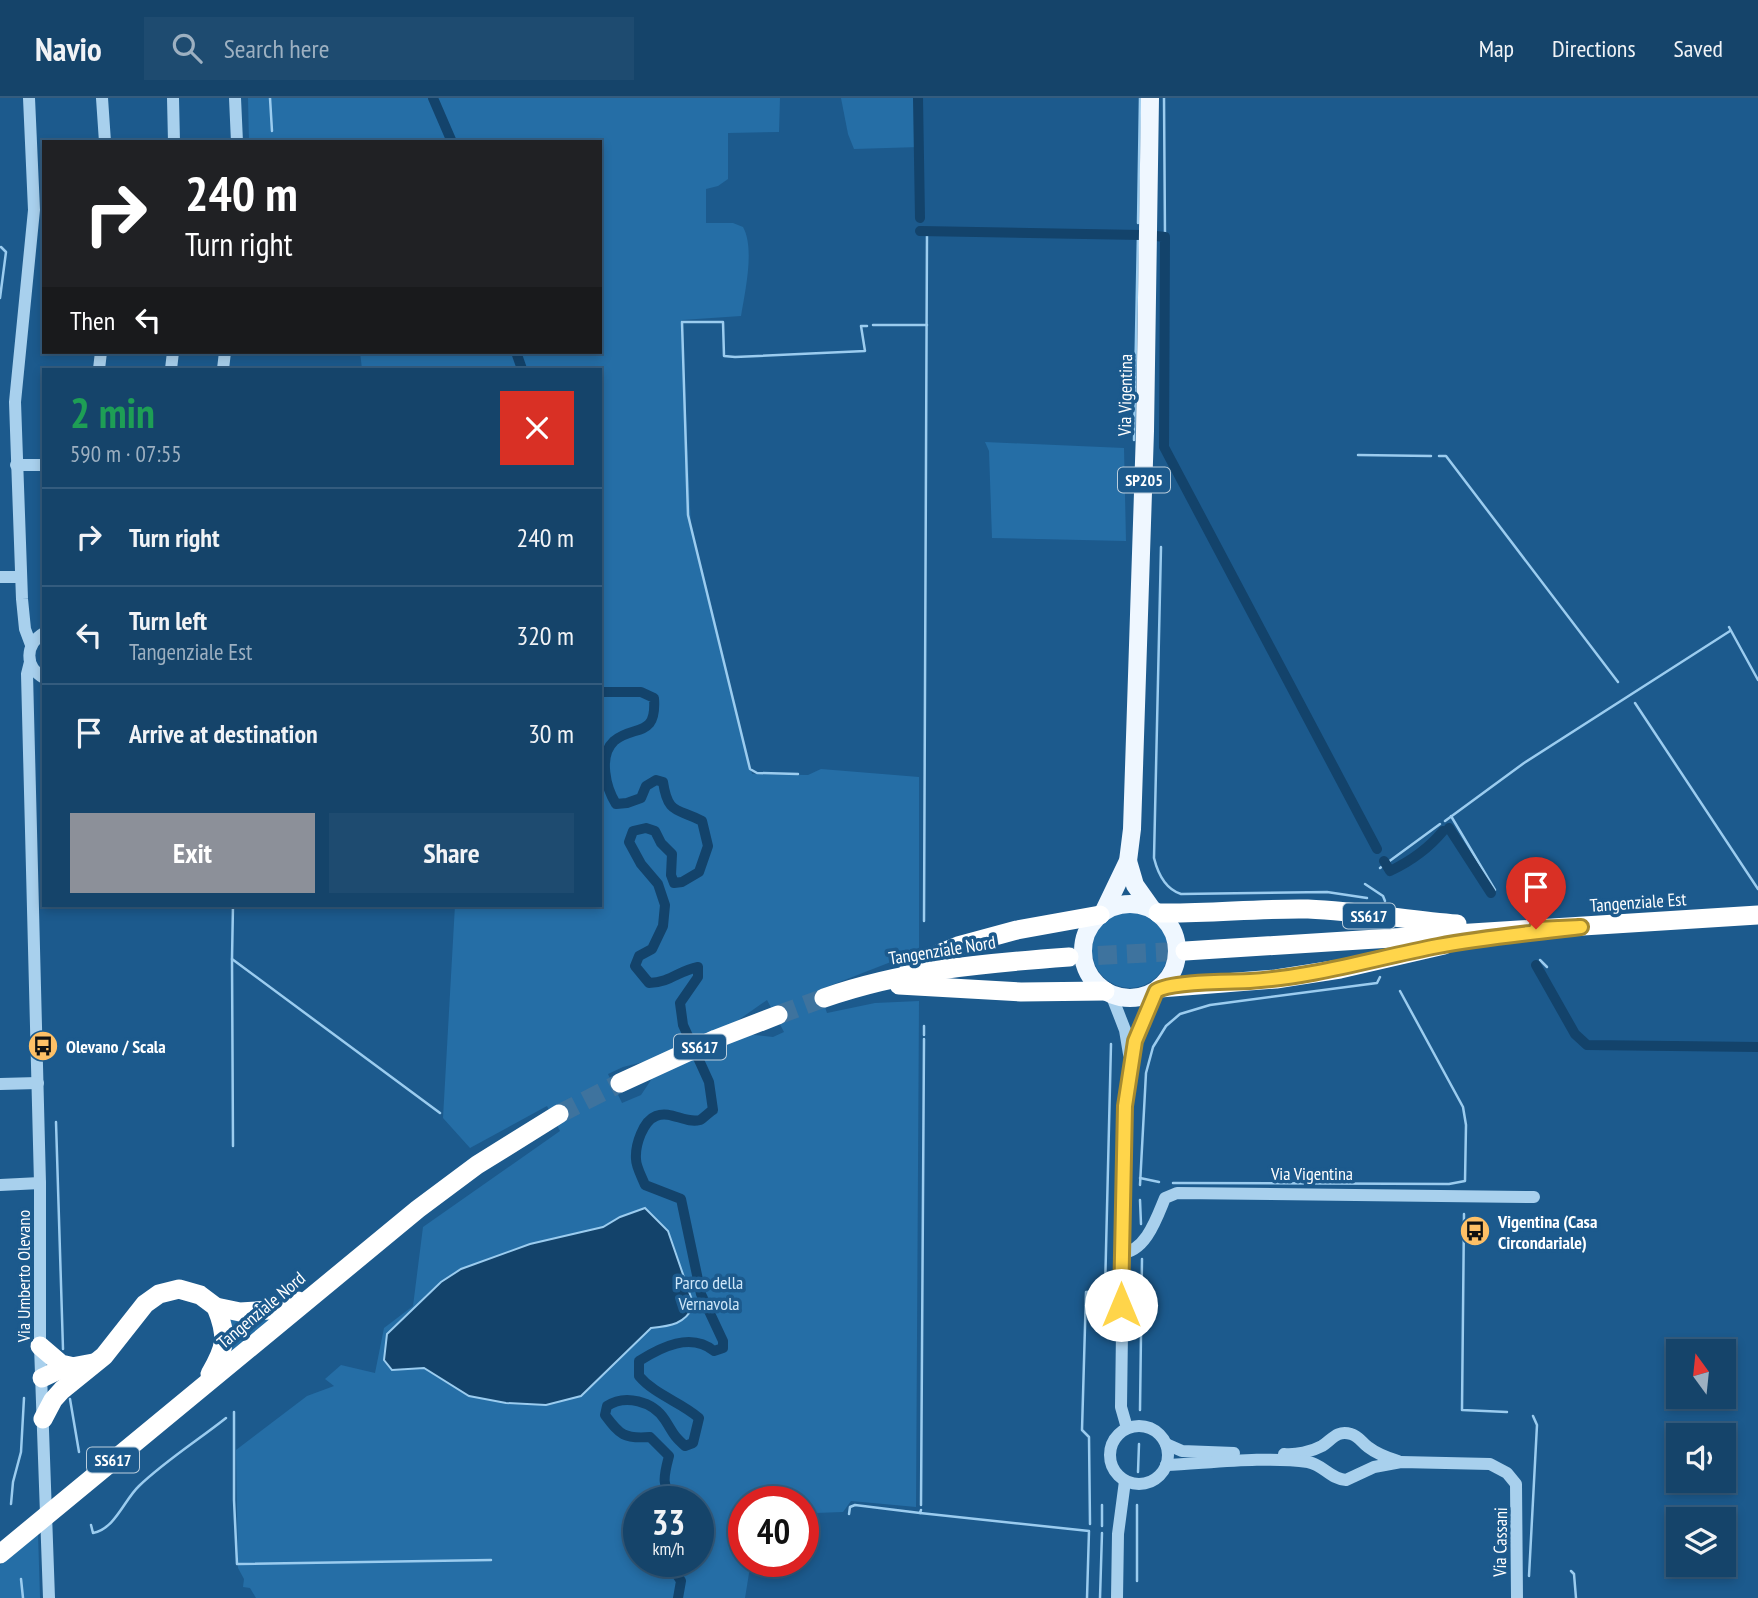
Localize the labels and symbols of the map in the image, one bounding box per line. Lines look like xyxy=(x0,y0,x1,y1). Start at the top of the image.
street label: Via Vigentina xyxy=(1113,354,1137,437)
road number: SP205 xyxy=(1118,468,1170,492)
pin xyxy=(1506,857,1566,929)
street label: Tangenziale Est xyxy=(1589,887,1687,917)
road number: SS617 xyxy=(1343,904,1395,929)
street label: Tangenziale Nord xyxy=(887,930,997,970)
bus stop icon: Olevano / Scala xyxy=(26,1029,60,1063)
place label: Olevano / Scala xyxy=(66,1035,166,1058)
road number: SS617 xyxy=(674,1035,726,1060)
street label: Via Vigentina xyxy=(1270,1162,1353,1185)
street label: Via Umberto Olevano xyxy=(12,1210,35,1343)
place label: Vigentina (Casa Circondariale) xyxy=(1497,1210,1597,1254)
bus stop icon: Vigentina (Casa Circondariale) xyxy=(1458,1214,1492,1248)
street label: Tangenziale Nord xyxy=(212,1266,310,1354)
position arrow xyxy=(1084,1268,1158,1342)
park label: Parco della Vernavola xyxy=(675,1271,743,1315)
north arrow xyxy=(1666,1339,1736,1409)
road number: SS617 xyxy=(87,1448,139,1472)
speed limit sign: 40 xyxy=(728,1486,819,1577)
street label: Via Cassani xyxy=(1488,1507,1512,1578)

